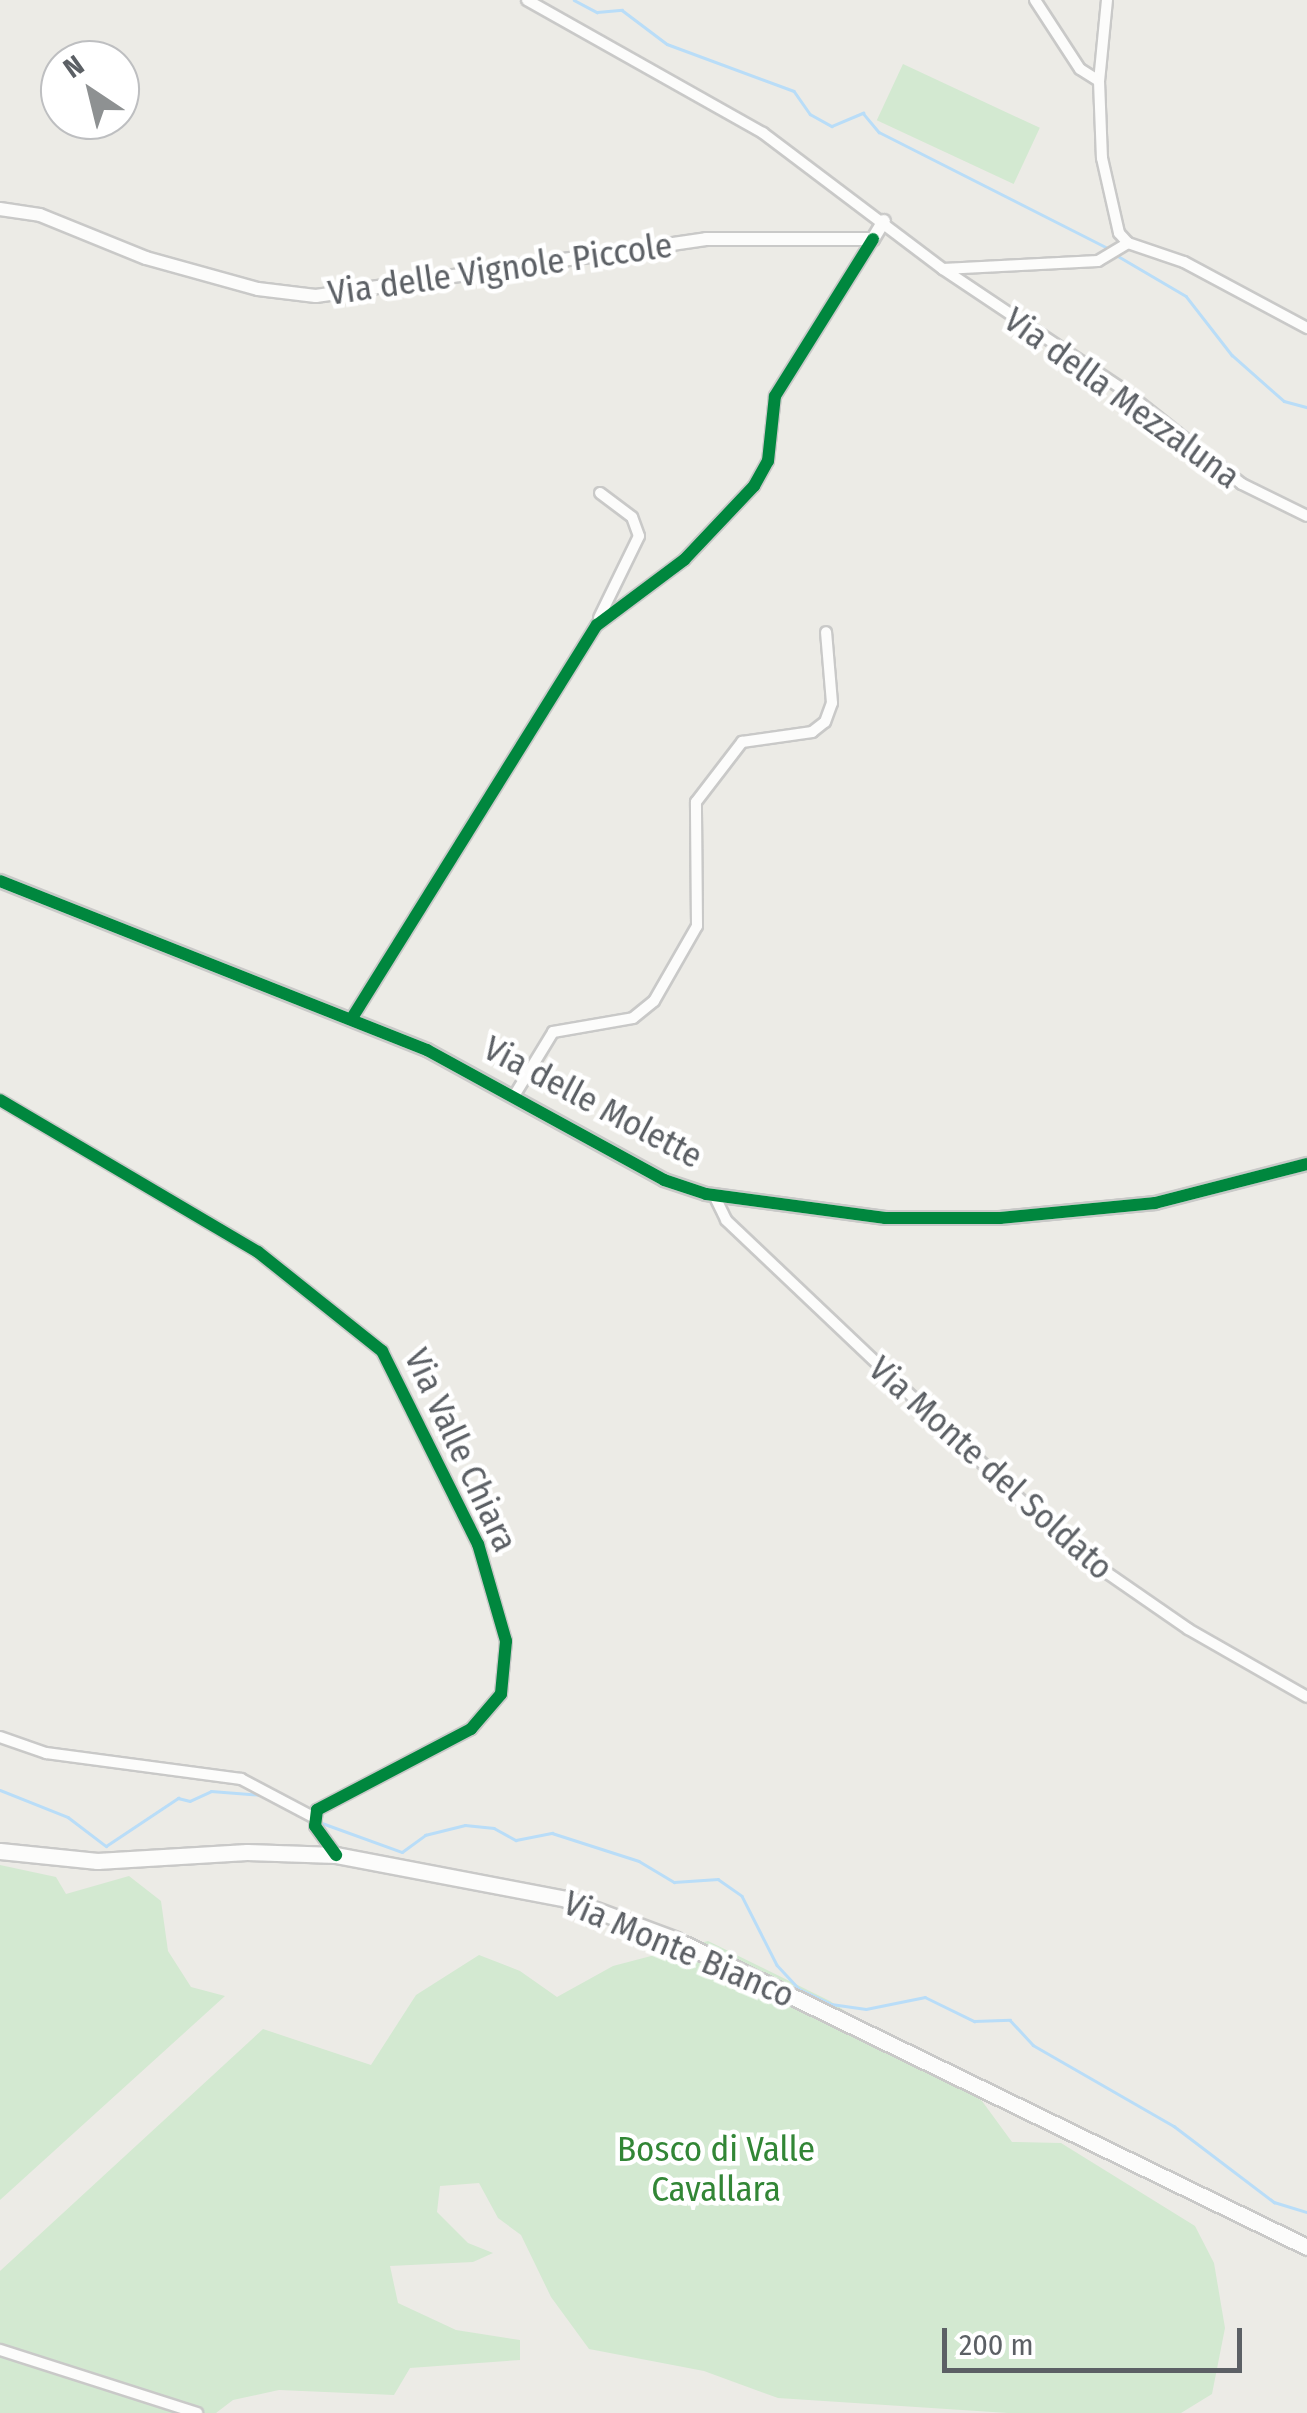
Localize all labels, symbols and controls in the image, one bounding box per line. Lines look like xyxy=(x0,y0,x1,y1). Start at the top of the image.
north arrow xyxy=(40,40,140,140)
text: N xyxy=(57,48,90,85)
street label: Via delle Vignole Piccole xyxy=(325,224,675,314)
street label: Via della Mezzaluna xyxy=(996,298,1248,498)
street label: Via delle Molette xyxy=(477,1027,709,1177)
street label: Via Valle Chiara xyxy=(396,1342,526,1558)
street label: Via Monte del Soldato xyxy=(860,1347,1122,1589)
street label: Via Monte Bianco xyxy=(557,1882,801,2016)
park label: Bosco di Valle Cavallara xyxy=(617,2128,815,2210)
scale bar xyxy=(947,2308,1247,2370)
text: 200 m xyxy=(959,2327,1034,2363)

